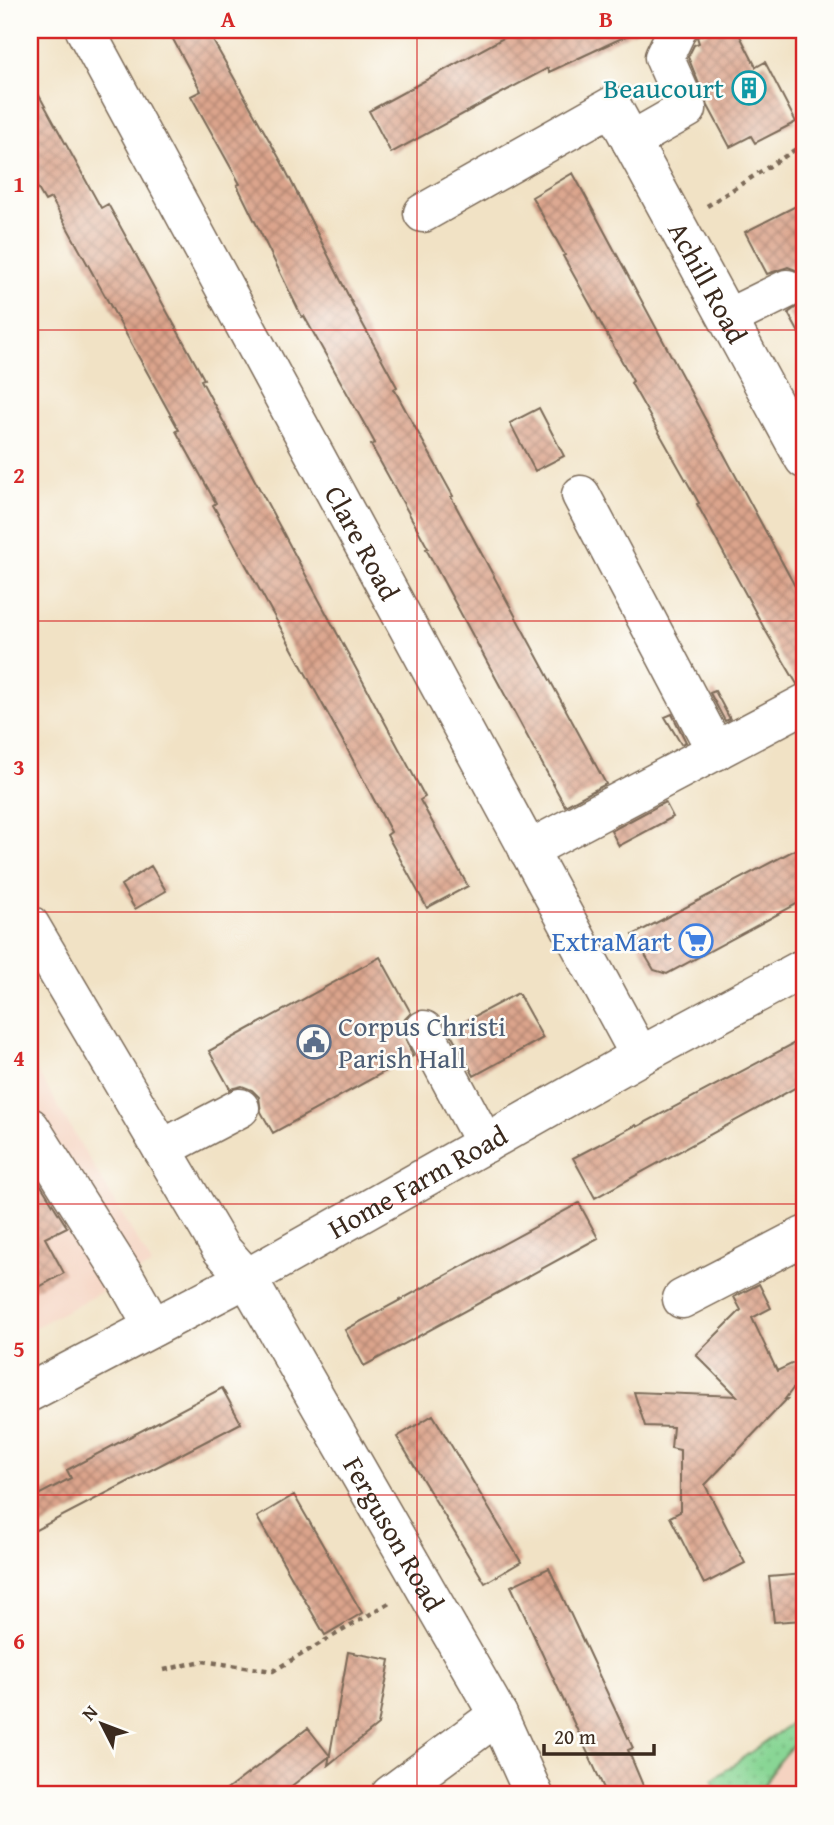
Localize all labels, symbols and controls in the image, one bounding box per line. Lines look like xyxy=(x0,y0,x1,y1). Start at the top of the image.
text: A xyxy=(221,2,236,35)
text: B xyxy=(599,2,613,35)
place label: Beaucourt xyxy=(603,67,724,108)
building icon: Beaucourt xyxy=(730,69,768,107)
text: 1 xyxy=(13,167,25,200)
street label: Achill Road xyxy=(659,214,758,350)
text: 2 xyxy=(13,458,25,491)
street label: Clare Road xyxy=(315,478,411,607)
text: 3 xyxy=(13,750,25,783)
place label: ExtraMart xyxy=(552,920,672,961)
supermarket icon: ExtraMart xyxy=(677,922,715,960)
place label: Corpus Christi Parish Hall xyxy=(338,1005,506,1078)
public building icon: Corpus Christi Parish Hall xyxy=(295,1023,333,1061)
text: 4 xyxy=(13,1041,25,1074)
street label: Home Farm Road xyxy=(320,1114,515,1248)
text: 5 xyxy=(13,1332,25,1365)
street label: Ferguson Road xyxy=(334,1449,455,1618)
text: 6 xyxy=(13,1624,25,1657)
north arrow xyxy=(66,1688,136,1758)
text: N xyxy=(75,1698,104,1727)
scale bar xyxy=(544,1713,654,1757)
text: 20 m xyxy=(554,1721,596,1752)

